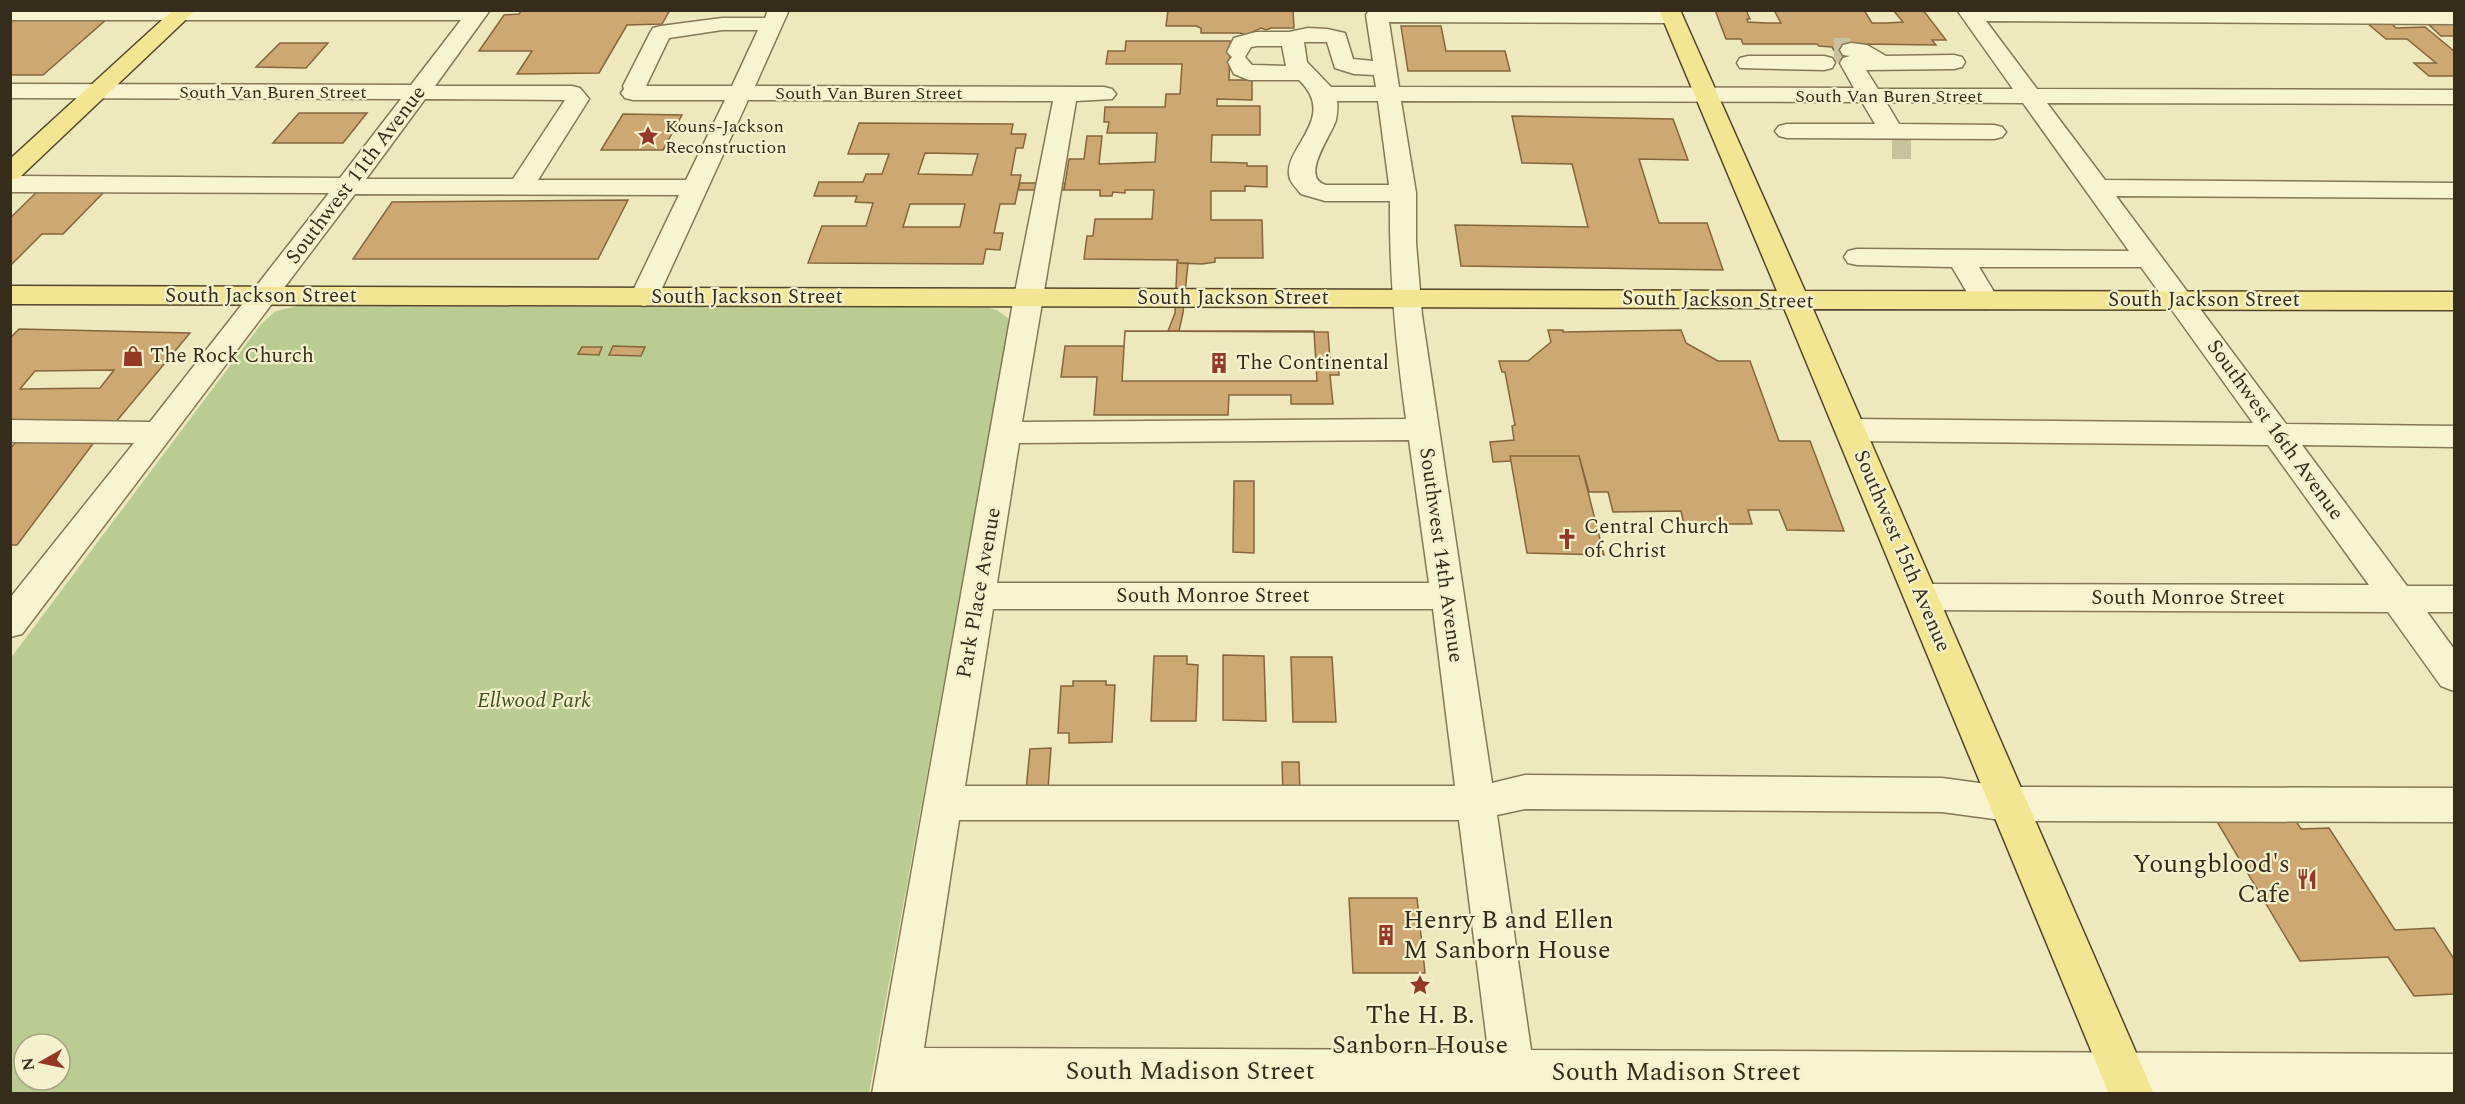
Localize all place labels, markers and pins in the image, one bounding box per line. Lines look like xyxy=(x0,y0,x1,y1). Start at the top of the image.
place label: Kouns-Jackson Reconstruction xyxy=(665,113,787,161)
place icon: Kouns-Jackson Reconstruction xyxy=(636,124,660,148)
place label: The Rock Church xyxy=(150,340,314,372)
shop icon: The Rock Church xyxy=(121,344,145,368)
place label: The Continental xyxy=(1236,347,1389,379)
building icon: The Continental xyxy=(1207,351,1231,375)
place label: Central Church of Christ xyxy=(1584,511,1729,567)
church icon: Central Church of Christ xyxy=(1555,527,1579,551)
place label: Youngblood's Cafe xyxy=(2133,844,2290,914)
restaurant icon: Youngblood's Cafe xyxy=(2295,867,2319,891)
place label: Henry B and Ellen M Sanborn House xyxy=(1403,900,1614,970)
building icon: Henry B and Ellen M Sanborn House xyxy=(1374,923,1398,947)
place icon: The H. B. Sanborn House xyxy=(1408,973,1432,997)
place label: The H. B. Sanborn House xyxy=(1332,995,1508,1065)

